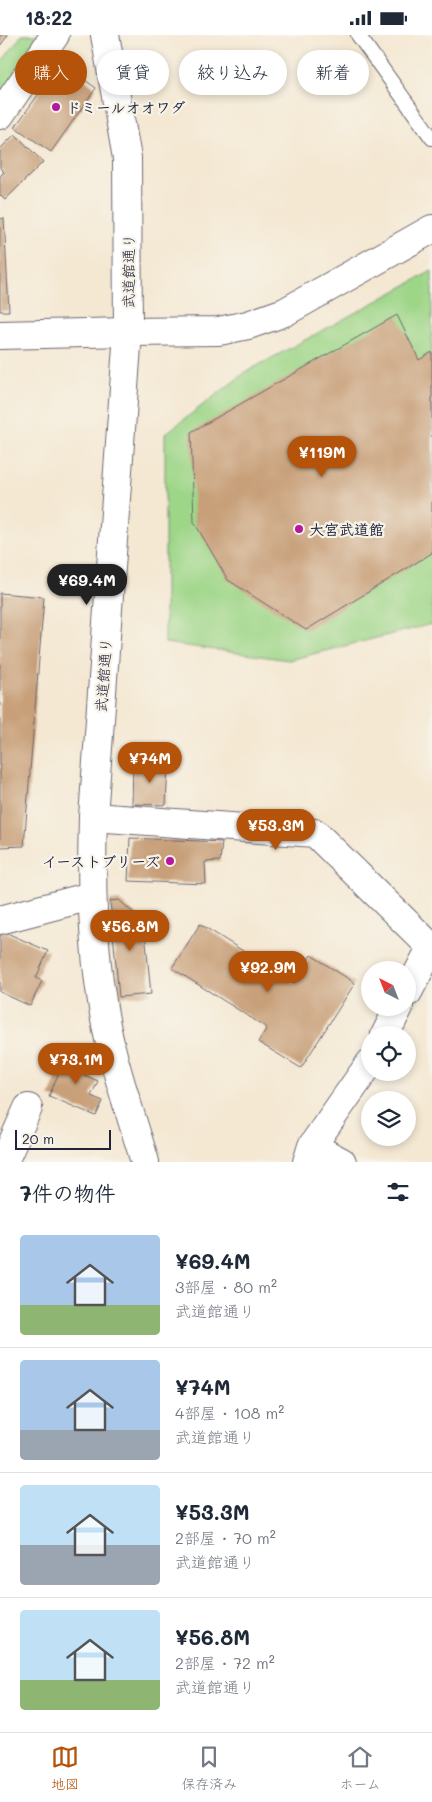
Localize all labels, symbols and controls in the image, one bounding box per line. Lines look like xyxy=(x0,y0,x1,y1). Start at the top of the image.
text: 18:22 xyxy=(25,5,72,30)
chip: 購入 xyxy=(15,50,87,95)
chip: 賃貸 xyxy=(97,50,169,95)
chip: 絞り込み xyxy=(179,50,287,95)
chip: 新着 xyxy=(297,50,369,95)
place label: ドミールオオワダ xyxy=(66,97,185,117)
marker: ドミールオオワダ xyxy=(50,101,62,113)
street label: 武道館通り xyxy=(118,233,138,309)
pin: ¥119M xyxy=(287,435,357,478)
text: ¥119M xyxy=(298,441,346,462)
place label: 大宮武道館 xyxy=(309,519,384,539)
marker: 大宮武道館 xyxy=(293,523,305,535)
pin: ¥69.4M xyxy=(46,563,128,606)
text: ¥69.4M xyxy=(58,569,116,590)
street label: 武道館通り xyxy=(90,637,116,713)
pin: ¥74M xyxy=(120,741,180,784)
text: ¥74M xyxy=(129,747,171,768)
pin: ¥53.3M xyxy=(235,809,317,851)
text: ¥53.3M xyxy=(248,814,304,835)
place label: イーストブリーズ xyxy=(42,851,160,871)
marker: イーストブリーズ xyxy=(164,855,176,867)
pin: ¥56.8M xyxy=(89,909,171,952)
text: ¥56.8M xyxy=(101,915,159,936)
pin: ¥92.9M xyxy=(227,951,309,993)
text: ¥92.9M xyxy=(240,956,296,977)
north arrow xyxy=(361,961,416,1016)
map controls xyxy=(361,961,416,1146)
button: locate xyxy=(361,1026,416,1081)
pin: ¥73.1M xyxy=(35,1043,117,1085)
text: ¥73.1M xyxy=(49,1048,103,1069)
button: layers xyxy=(361,1091,416,1146)
scale bar xyxy=(15,1127,111,1150)
text: 20 m xyxy=(22,1129,54,1148)
icon: filters xyxy=(384,1178,412,1206)
text: 7件の物件 xyxy=(20,1179,116,1206)
text: ¥69.4M xyxy=(175,1247,251,1274)
icon: home xyxy=(60,1255,120,1315)
text: 3部屋 · 80 m² xyxy=(175,1276,277,1297)
text: 武道館通り xyxy=(175,1300,255,1321)
text: ¥74M xyxy=(175,1373,231,1400)
icon: home xyxy=(60,1380,120,1440)
text: 4部屋 · 108 m² xyxy=(175,1402,284,1423)
text: 武道館通り xyxy=(175,1426,255,1447)
text: ¥53.3M xyxy=(175,1498,250,1525)
icon: home xyxy=(60,1505,120,1565)
text: 2部屋 · 70 m² xyxy=(175,1527,276,1548)
text: 武道館通り xyxy=(175,1551,255,1572)
text: ¥56.8M xyxy=(175,1623,250,1650)
icon: home xyxy=(60,1630,120,1690)
text: 2部屋 · 72 m² xyxy=(175,1652,275,1673)
text: 武道館通り xyxy=(175,1676,255,1697)
tab: 地図 xyxy=(51,1743,79,1793)
tab: 保存済み xyxy=(181,1743,237,1793)
tab: ホーム xyxy=(339,1743,381,1793)

